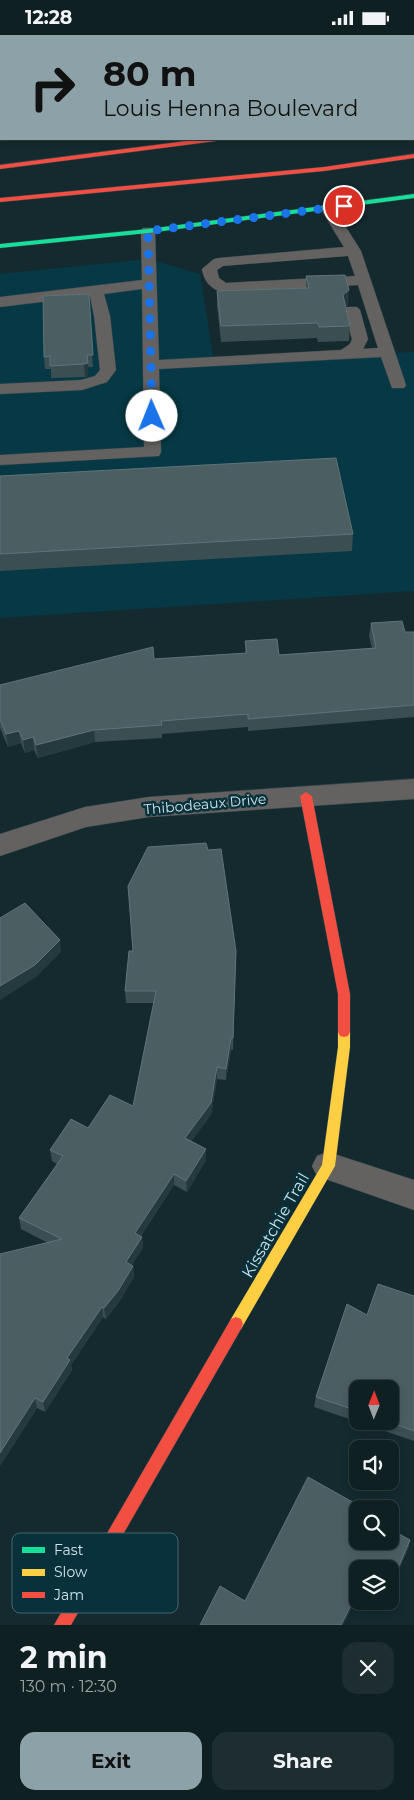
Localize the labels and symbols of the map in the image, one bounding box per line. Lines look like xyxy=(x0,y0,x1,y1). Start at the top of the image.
pin xyxy=(323,185,365,227)
position arrow xyxy=(125,389,177,441)
street label: Thibodeaux Drive xyxy=(143,790,267,818)
street label: Kissatchie Trail xyxy=(238,1170,313,1281)
north arrow xyxy=(349,1380,399,1430)
legend xyxy=(12,1533,178,1613)
text: Fast xyxy=(54,1541,84,1559)
text: Slow xyxy=(54,1563,88,1581)
text: Jam xyxy=(53,1586,84,1604)

